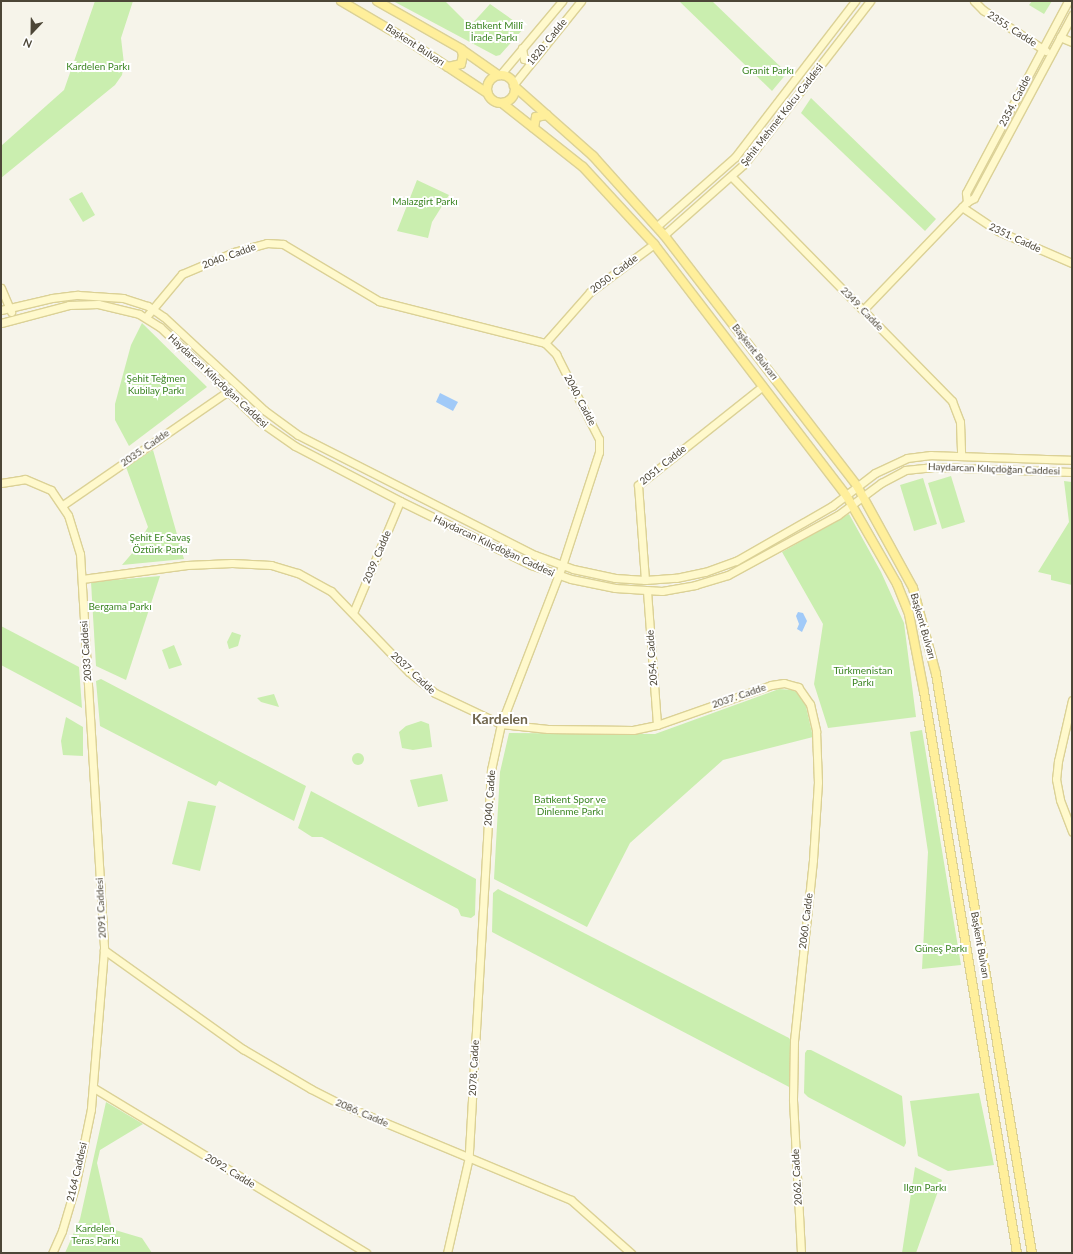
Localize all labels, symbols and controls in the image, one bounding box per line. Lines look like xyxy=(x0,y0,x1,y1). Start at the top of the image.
street label: 2355. Cadde xyxy=(985,9,1039,49)
north arrow xyxy=(12,12,52,52)
street label: 1820. Cadde xyxy=(525,16,569,68)
park label: Batıkent Millî İrade Parkı xyxy=(465,19,523,42)
street label: Başkent Bulvarı xyxy=(383,22,447,68)
text: N xyxy=(21,36,34,51)
park label: Kardelen Parkı xyxy=(66,61,130,73)
street label: Şehit Mehmet Kolcu Caddesi xyxy=(738,61,826,169)
park label: Granit Parkı xyxy=(742,65,794,77)
street label: 2354. Cadde xyxy=(996,73,1034,129)
park label: Malazgirt Parkı xyxy=(392,196,458,208)
street label: 2351. Cadde xyxy=(987,221,1043,255)
street label: 2040. Cadde xyxy=(201,241,257,271)
street label: 2050. Cadde xyxy=(588,252,640,296)
street label: 2349. Cadde xyxy=(838,285,886,333)
street label: Başkent Bulvarı xyxy=(729,322,781,382)
street label: Haydarcan Kılıçdoğan Caddesi xyxy=(166,332,270,430)
park label: Şehit Teğmen Kubilay Parkı xyxy=(126,372,186,396)
street label: 2040. Cadde xyxy=(561,372,599,428)
street label: 2035. Cadde xyxy=(119,427,171,469)
street label: 2051. Cadde xyxy=(637,443,689,487)
street label: Haydarcan Kılıçdoğan Caddesi xyxy=(928,461,1060,477)
street label: Haydarcan Kılıçdoğan Caddesi xyxy=(432,513,556,579)
street label: 2039. Cadde xyxy=(360,529,394,585)
park label: Şehit Er Savaş Öztürk Parkı xyxy=(129,531,191,554)
street label: Başkent Bulvarı xyxy=(908,592,938,660)
park label: Bergama Parkı xyxy=(88,601,152,613)
street label: 2033 Caddesi xyxy=(78,620,94,682)
street label: 2054. Cadde xyxy=(644,630,660,686)
street label: 2037. Cadde xyxy=(388,649,438,697)
park label: Türkmenistan Parkı xyxy=(833,664,893,688)
street label: 2037. Cadde xyxy=(710,681,768,711)
district label: Kardelen xyxy=(472,711,528,727)
street label: 2040. Cadde xyxy=(482,770,498,826)
park label: Batıkent Spor ve Dinlenme Parkı xyxy=(534,793,606,816)
street label: 2091 Caddesi xyxy=(93,877,109,939)
street label: 2060. Cadde xyxy=(797,892,815,950)
street label: Başkent Bulvarı xyxy=(968,911,992,979)
park label: Güneş Parkı xyxy=(915,943,967,955)
street label: 2078. Cadde xyxy=(467,1040,481,1096)
street label: 2086. Cadde xyxy=(334,1096,390,1130)
street label: 2164 Caddesi xyxy=(64,1141,90,1203)
street label: 2062. Cadde xyxy=(790,1149,804,1205)
street label: 2092. Cadde xyxy=(203,1151,257,1191)
park label: Ilgın Parkı xyxy=(904,1182,946,1194)
park label: Kardelen Teras Parkı xyxy=(71,1222,119,1246)

